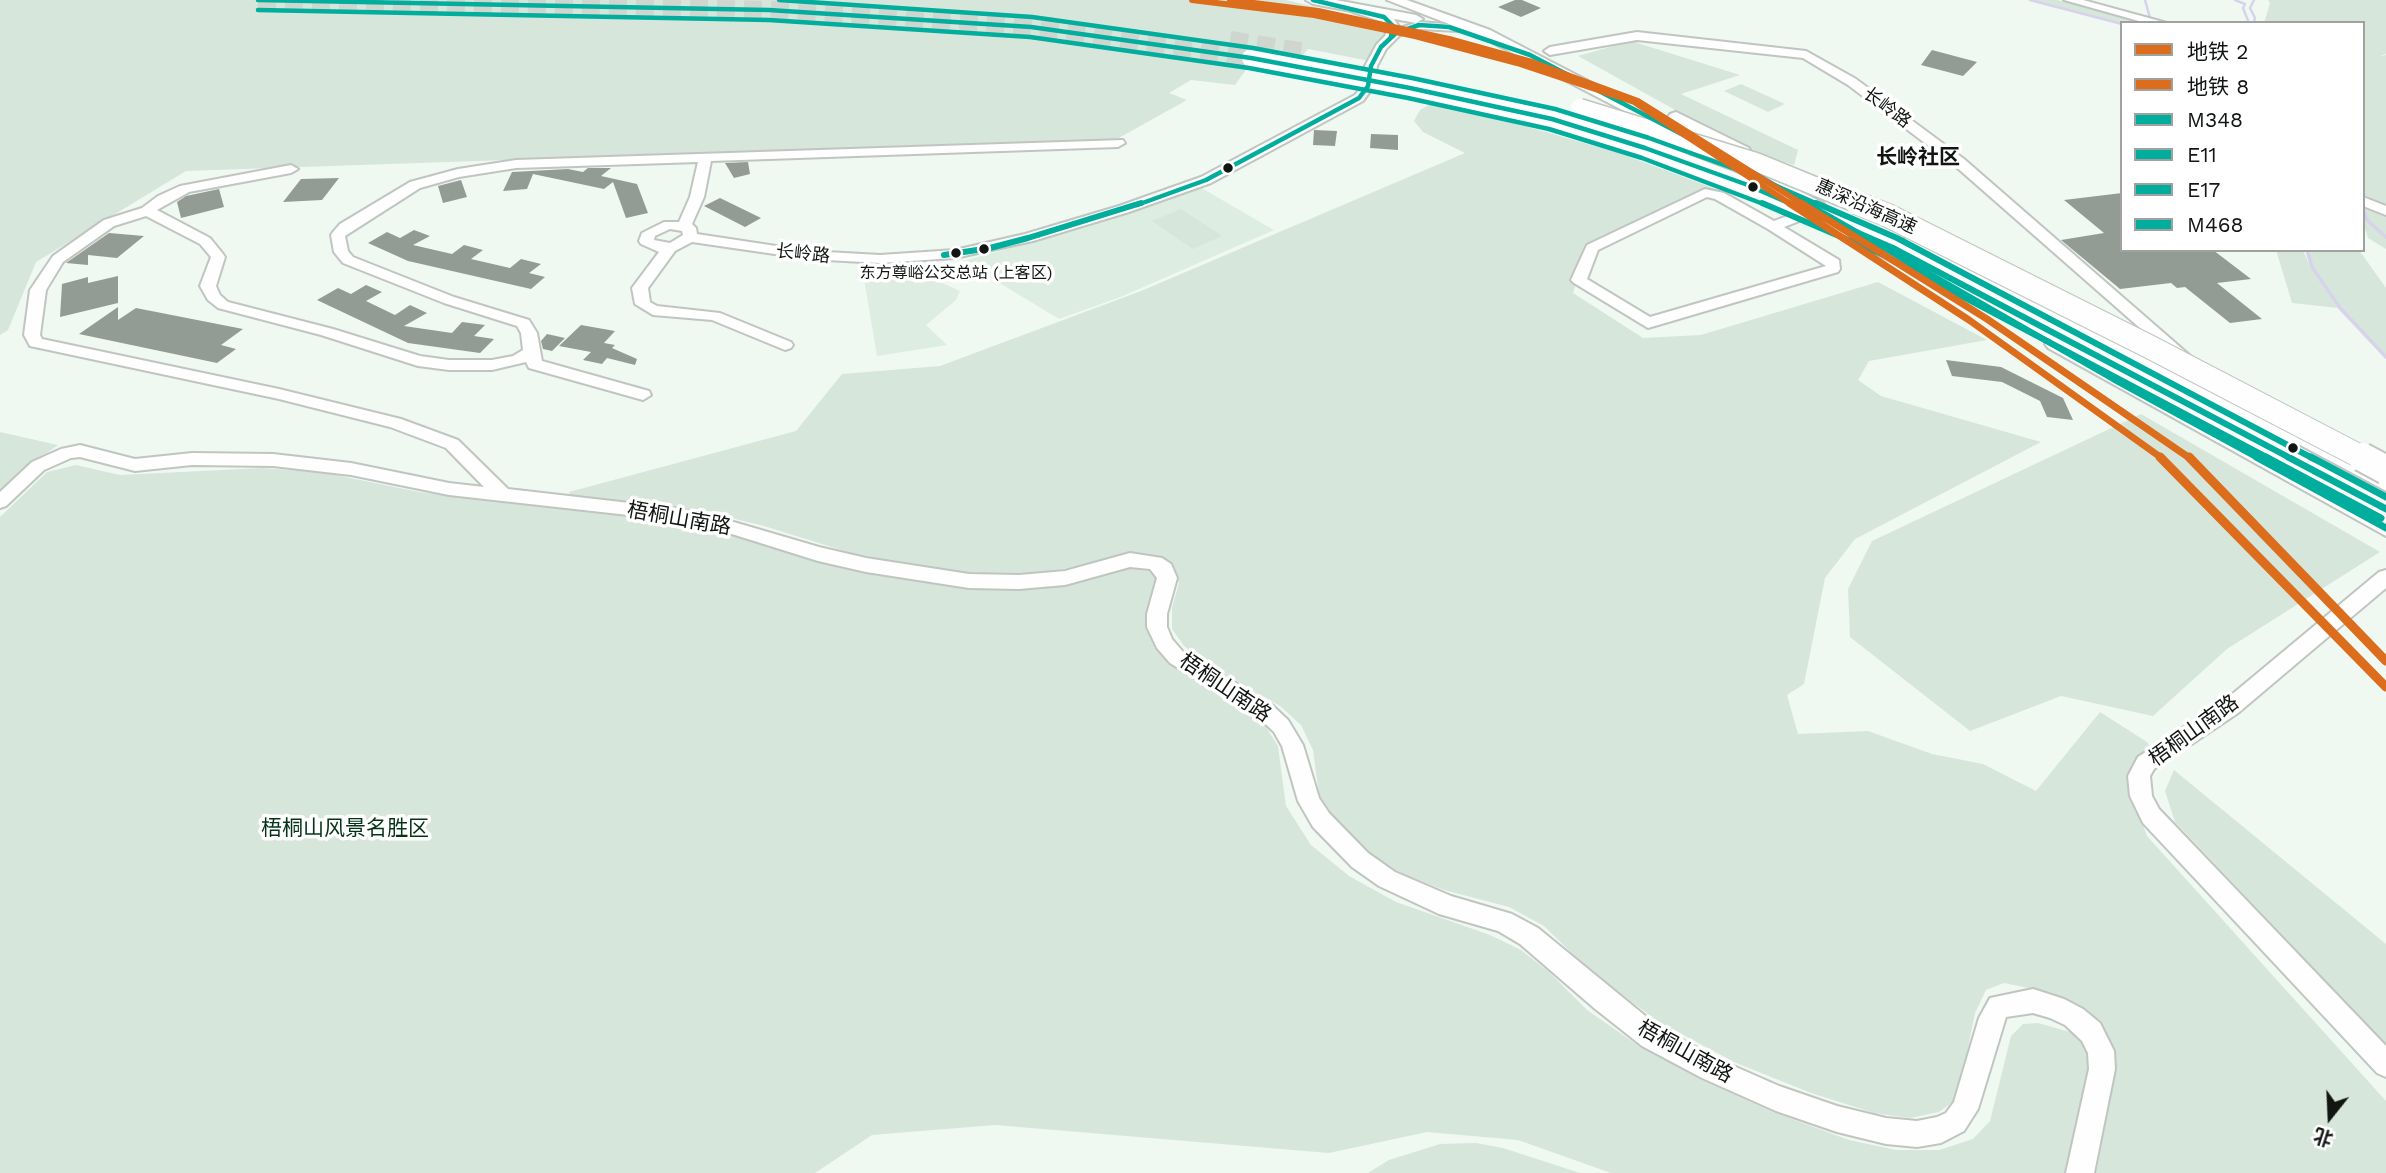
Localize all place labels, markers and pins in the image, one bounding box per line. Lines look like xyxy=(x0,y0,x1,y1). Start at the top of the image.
unlabelled marker xyxy=(1221,161,1235,175)
unlabelled marker xyxy=(1746,180,1760,194)
unlabelled marker xyxy=(977,242,991,256)
marker: 东方尊峪公交总站 (上客区) xyxy=(949,246,963,260)
place label: 东方尊峪公交总站 (上客区) xyxy=(860,263,1052,283)
unlabelled marker xyxy=(2286,441,2300,455)

